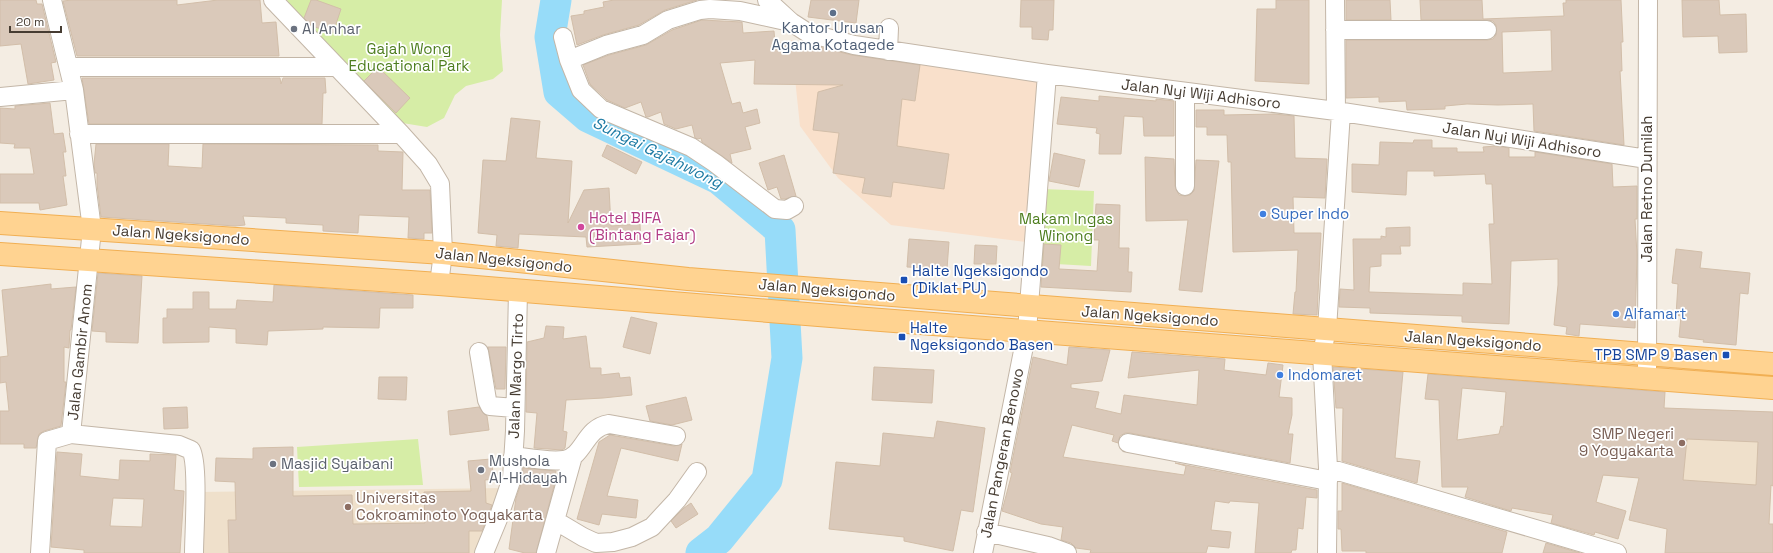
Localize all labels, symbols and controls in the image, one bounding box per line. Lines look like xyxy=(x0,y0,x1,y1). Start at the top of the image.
scale bar xyxy=(10,8,61,34)
marker: Kantor Urusan Agama Kotagede xyxy=(828,8,838,18)
text: 20 m xyxy=(16,14,44,30)
place label: Kantor Urusan Agama Kotagede xyxy=(771,18,895,54)
place label: Al Anhar xyxy=(302,19,361,38)
marker: Al Anhar xyxy=(289,24,299,34)
park label: Gajah Wong Educational Park xyxy=(349,39,469,75)
street label: Jalan Nyi Wiji Adhisoro xyxy=(1120,74,1282,113)
water label: Sungai Gajahwong xyxy=(589,112,727,193)
street label: Jalan Retno Dumilah xyxy=(1637,116,1656,262)
street label: Jalan Nyi Wiji Adhisoro xyxy=(1441,118,1603,161)
place label: Super Indo xyxy=(1271,204,1349,223)
place label: Hotel BIFA (Bintang Fajar) xyxy=(589,208,696,245)
park label: Makam Ingas Winong xyxy=(1019,209,1113,245)
marker: Super Indo xyxy=(1258,209,1268,219)
street label: Jalan Ngeksigondo xyxy=(112,220,250,249)
marker: Hotel BIFA (Bintang Fajar) xyxy=(576,222,586,232)
street label: Jalan Ngeksigondo xyxy=(435,243,573,276)
place label: Halte Ngeksigondo (Diklat PU) xyxy=(912,261,1048,298)
street label: Jalan Ngeksigondo xyxy=(758,274,896,305)
marker: Halte Ngeksigondo (Diklat PU) xyxy=(899,275,909,285)
street label: Jalan Gambir Anom xyxy=(63,283,96,421)
street label: Jalan Ngeksigondo xyxy=(1081,301,1219,330)
place label: Alfamart xyxy=(1624,304,1686,323)
marker: Alfamart xyxy=(1611,309,1621,319)
street label: Jalan Margo Tirto xyxy=(504,313,527,439)
place label: Halte Ngeksigondo Basen xyxy=(910,318,1053,354)
street label: Jalan Ngeksigondo xyxy=(1404,326,1542,355)
marker: Halte Ngeksigondo Basen xyxy=(897,332,907,342)
place label: TPB SMP 9 Basen xyxy=(1594,345,1718,364)
marker: TPB SMP 9 Basen xyxy=(1721,350,1731,360)
place label: Indomaret xyxy=(1288,365,1362,384)
street label: Jalan Pangeran Benowo xyxy=(976,366,1027,540)
marker: Indomaret xyxy=(1275,370,1285,380)
place label: SMP Negeri 9 Yogyakarta xyxy=(1579,424,1674,460)
marker: SMP Negeri 9 Yogyakarta xyxy=(1677,438,1687,448)
place label: Mushola Al-Hidayah xyxy=(489,451,568,487)
place label: Masjid Syaibani xyxy=(281,454,393,473)
marker: Masjid Syaibani xyxy=(268,459,278,469)
marker: Mushola Al-Hidayah xyxy=(476,465,486,475)
place label: Universitas Cokroaminoto Yogyakarta xyxy=(356,488,543,524)
marker: Universitas Cokroaminoto Yogyakarta xyxy=(343,502,353,512)

